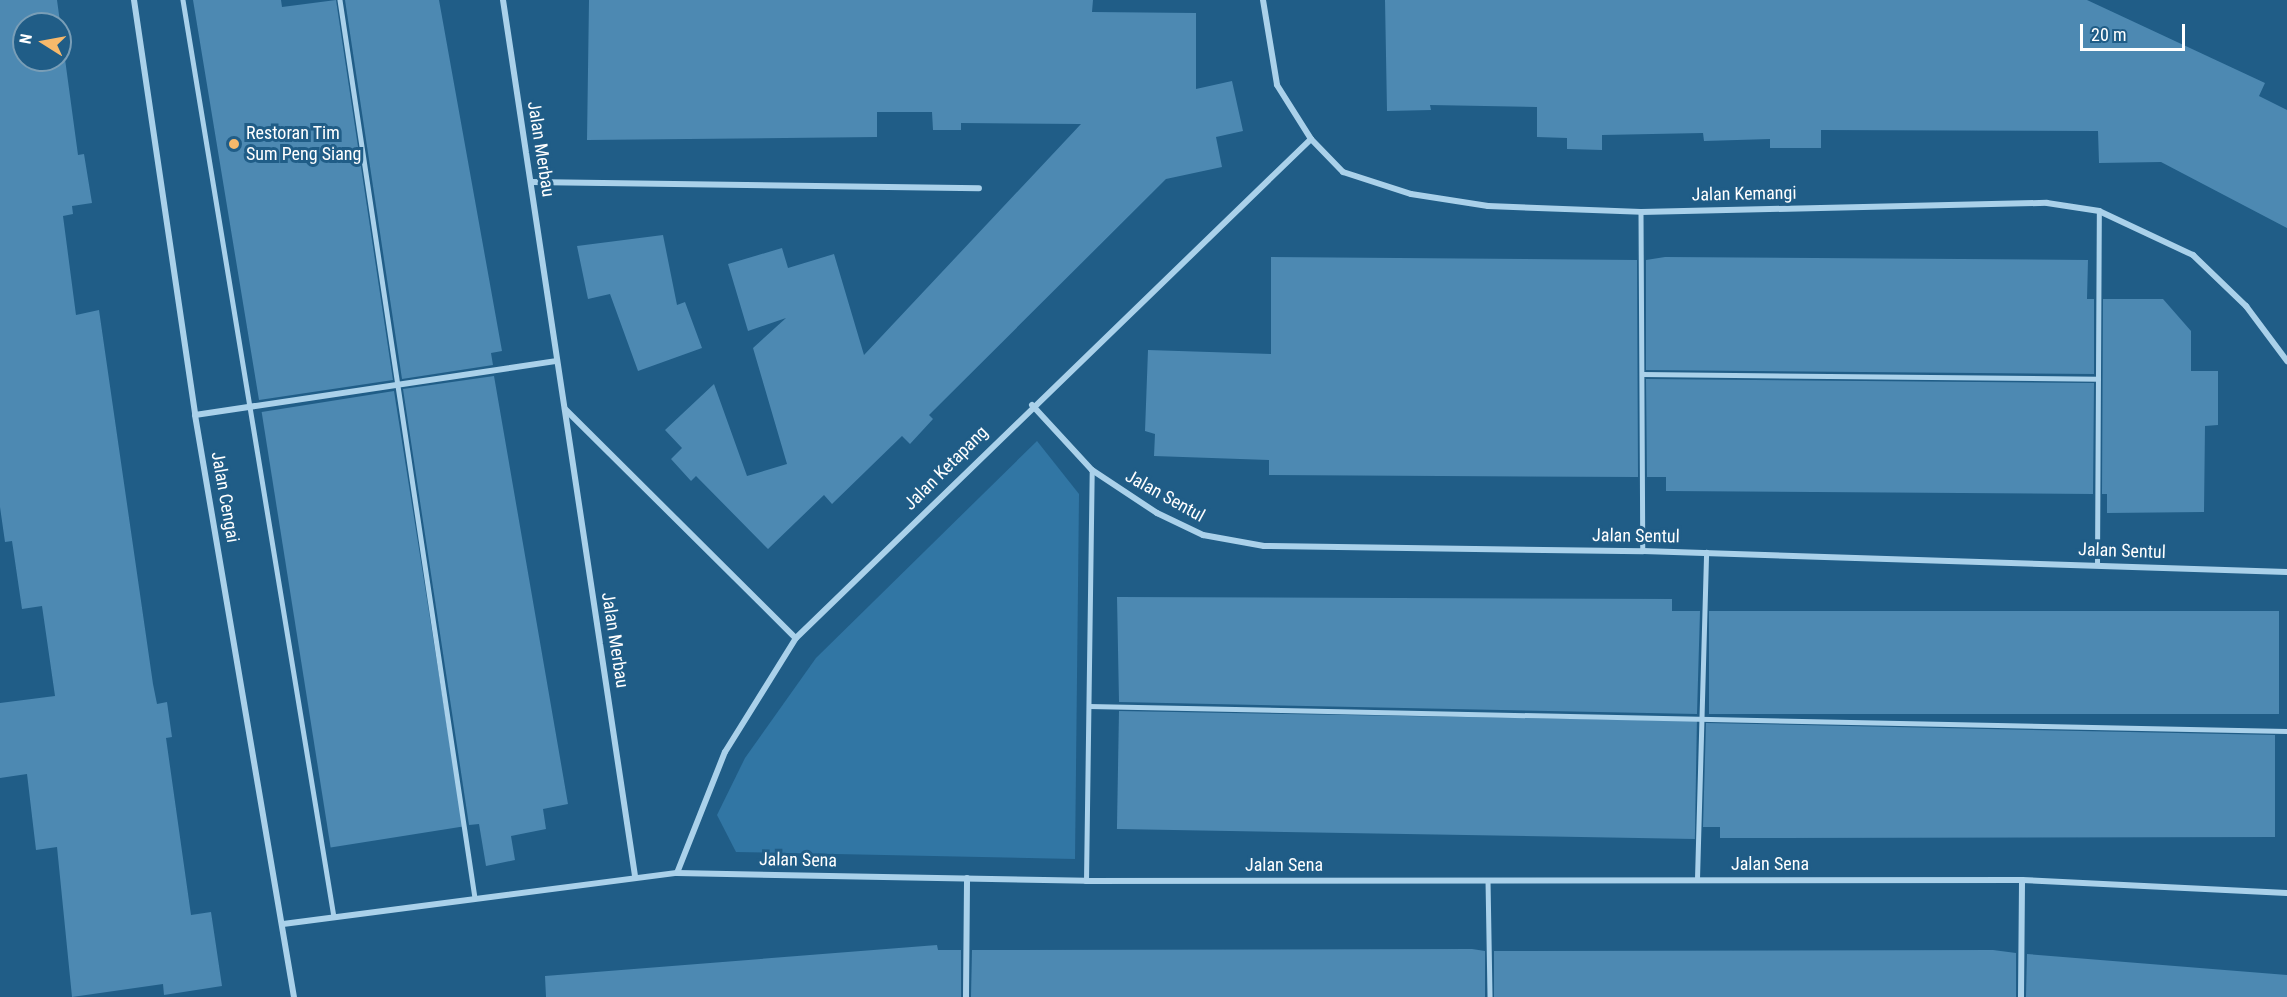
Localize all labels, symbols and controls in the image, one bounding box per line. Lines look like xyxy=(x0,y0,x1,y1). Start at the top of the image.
north arrow xyxy=(12,12,72,72)
scale bar xyxy=(2083,12,2188,50)
text: 20 m xyxy=(2091,24,2126,45)
text: N xyxy=(16,32,36,45)
street label: Jalan Merbau xyxy=(523,100,559,198)
place label: Restoran Tim Sum Peng Siang xyxy=(246,123,361,166)
marker: Restoran Tim Sum Peng Siang xyxy=(227,137,241,151)
street label: Jalan Kemangi xyxy=(1691,182,1797,206)
street label: Jalan Ketapang xyxy=(899,421,993,515)
street label: Jalan Cengai xyxy=(206,450,244,544)
street label: Jalan Sentul xyxy=(1121,465,1209,527)
street label: Jalan Sentul xyxy=(1592,524,1680,548)
street label: Jalan Sentul xyxy=(2078,539,2166,563)
street label: Jalan Merbau xyxy=(597,591,633,689)
street label: Jalan Sena xyxy=(759,849,837,871)
street label: Jalan Sena xyxy=(1731,853,1809,875)
street label: Jalan Sena xyxy=(1245,854,1323,876)

